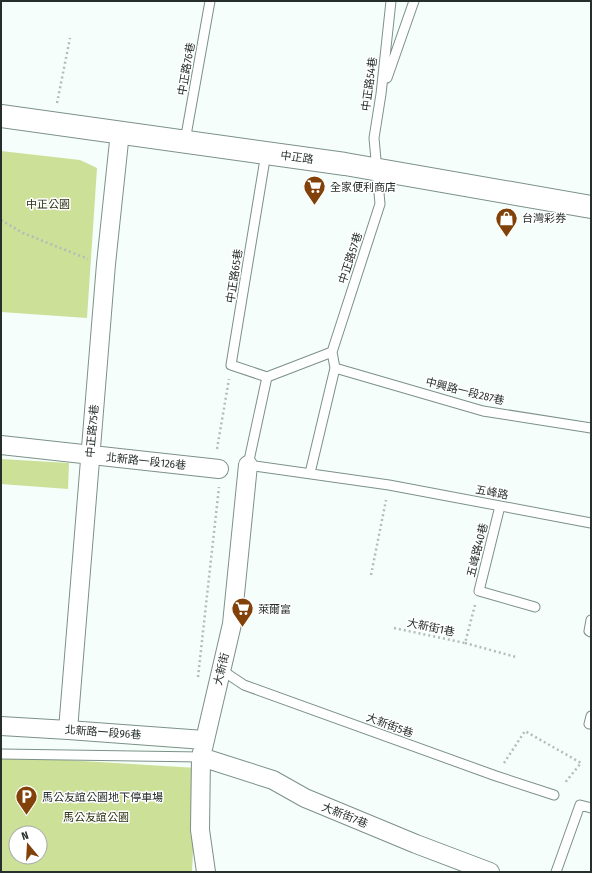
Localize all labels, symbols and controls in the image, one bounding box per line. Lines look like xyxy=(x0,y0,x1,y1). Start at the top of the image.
street label: 中正路76巷 xyxy=(175,42,198,97)
street label: 中正路54巷 xyxy=(359,56,380,112)
street label: 中正路 xyxy=(280,149,314,166)
supermarket icon: 全家便利商店 xyxy=(302,174,328,207)
place label: 全家便利商店 xyxy=(330,181,396,194)
park label: 中正公園 xyxy=(26,198,70,211)
shop icon: 台灣彩券 xyxy=(494,205,520,238)
place label: 台灣彩券 xyxy=(522,212,566,225)
street label: 中正路57巷 xyxy=(336,231,365,285)
street label: 中正路65巷 xyxy=(224,248,245,304)
street label: 中興路一段287巷 xyxy=(424,375,506,408)
street label: 中正路75巷 xyxy=(84,404,101,458)
street label: 北新路一段126巷 xyxy=(105,451,187,472)
street label: 五峰路 xyxy=(475,483,509,502)
street label: 五峰路40巷 xyxy=(465,522,490,578)
supermarket icon: 萊爾富 xyxy=(230,596,256,629)
place label: 萊爾富 xyxy=(258,603,291,616)
street label: 大新街1巷 xyxy=(406,616,456,639)
street label: 大新街 xyxy=(211,652,232,687)
street label: 大新街5巷 xyxy=(365,711,415,740)
street label: 北新路一段96巷 xyxy=(64,723,142,742)
parking icon: 馬公友誼公園地下停車場 xyxy=(14,784,40,817)
place label: 馬公友誼公園地下停車場 xyxy=(42,791,163,804)
street label: 大新街7巷 xyxy=(320,800,370,831)
park label: 馬公友誼公園 xyxy=(63,811,129,824)
north arrow xyxy=(8,825,48,865)
text: N xyxy=(20,829,30,843)

